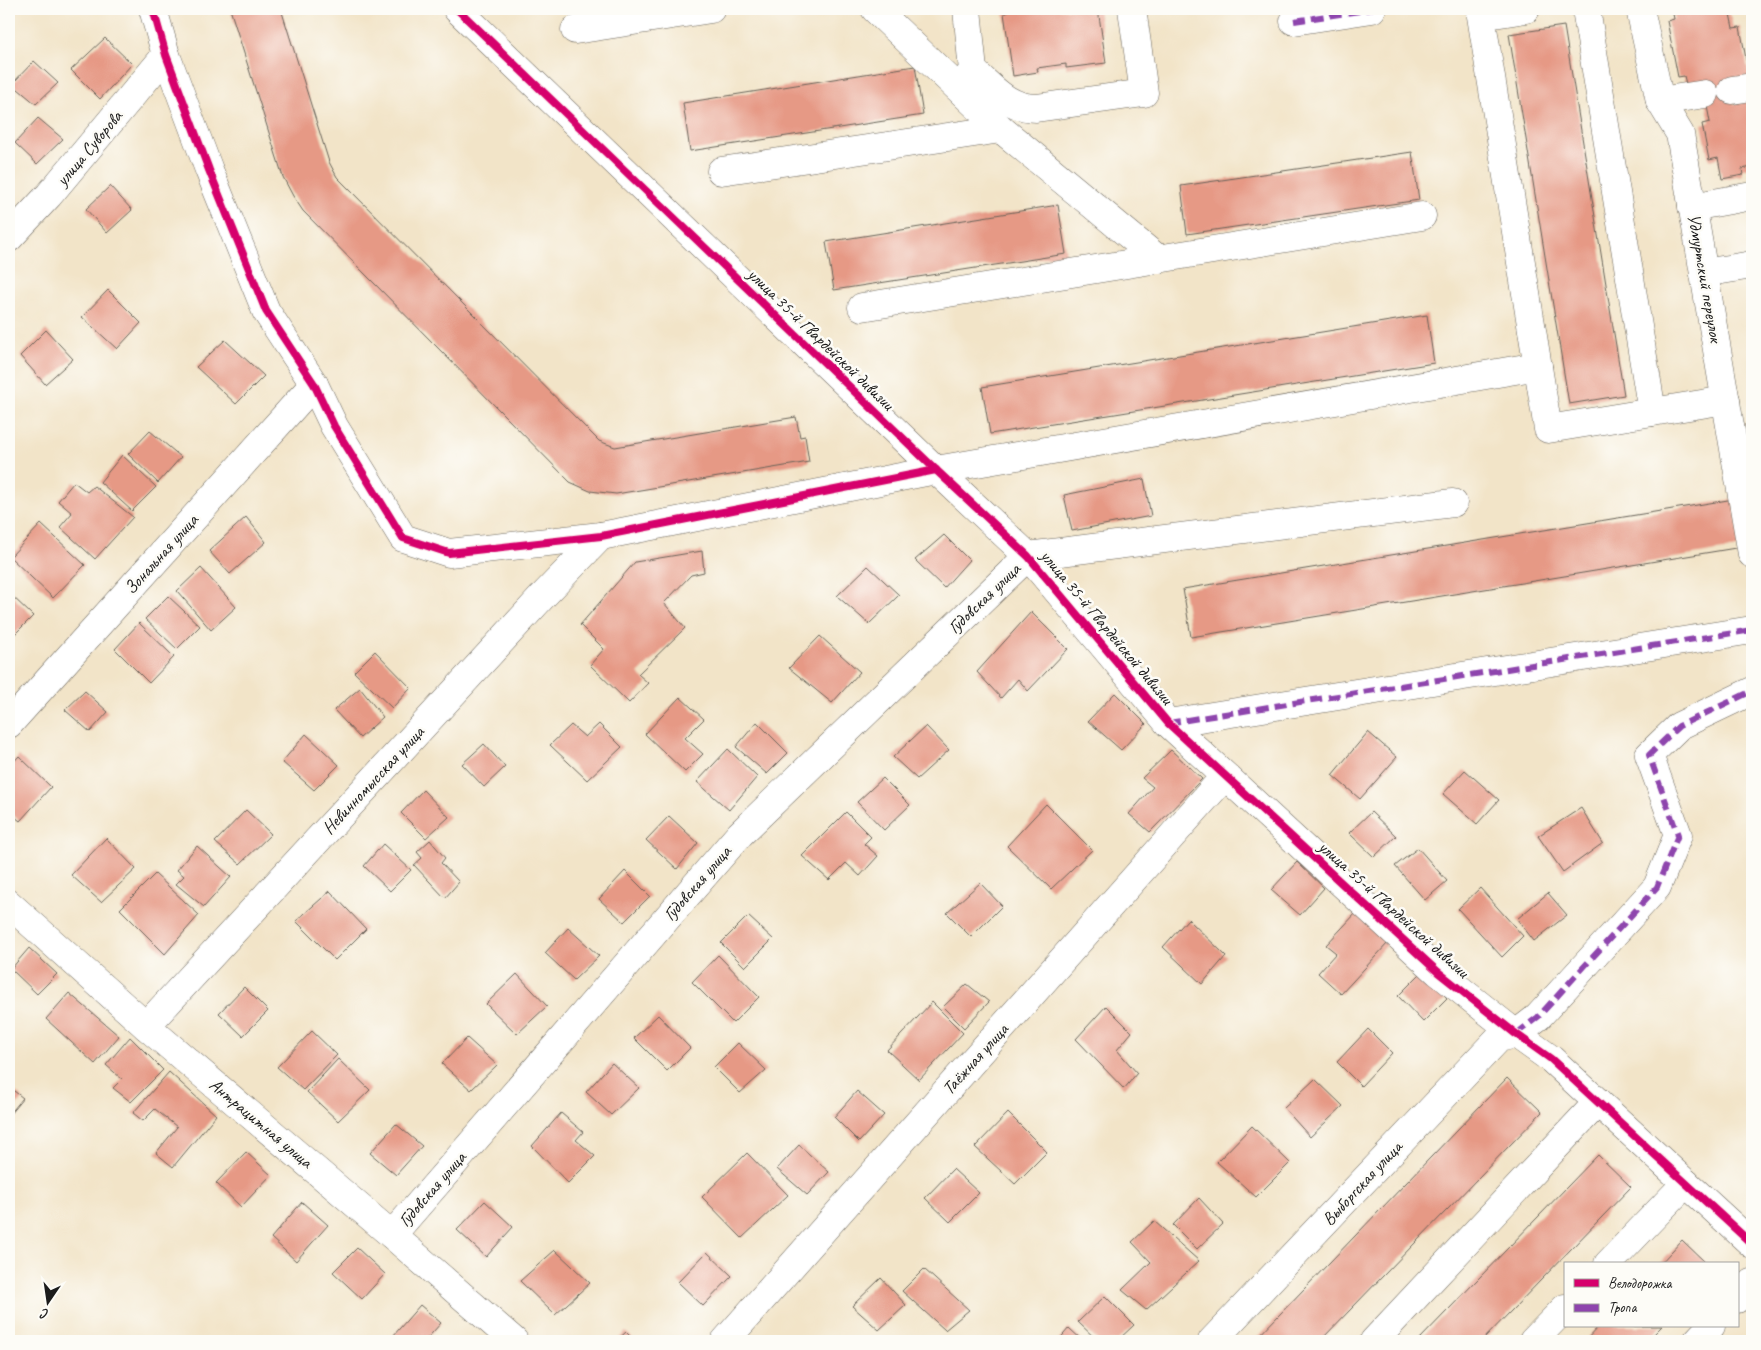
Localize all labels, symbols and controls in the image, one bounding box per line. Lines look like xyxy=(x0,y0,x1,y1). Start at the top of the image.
street label: улица Суворова xyxy=(50,105,128,191)
street label: Удмуртский переулок xyxy=(1683,212,1728,346)
street label: улица 35-й Гвардейской дивизии xyxy=(742,263,900,416)
street label: Зональная улица xyxy=(119,509,203,599)
street label: улица 35-й Гвардейской дивизии xyxy=(1035,544,1179,710)
street label: Гудовская улица xyxy=(943,557,1026,638)
street label: Невинномысская улица xyxy=(317,720,430,839)
street label: улица 35-й Гвардейской дивизии xyxy=(1313,835,1475,983)
street label: Гудовская улица xyxy=(658,840,736,925)
street label: Таёжная улица xyxy=(937,1018,1014,1099)
street label: Антрацитная улица xyxy=(205,1073,318,1173)
street label: Выборгская улица xyxy=(1317,1135,1408,1230)
street label: Гудовская улица xyxy=(393,1146,471,1231)
legend xyxy=(1564,1262,1738,1328)
text: Велодорожка xyxy=(1608,1274,1672,1293)
north arrow xyxy=(22,1278,72,1328)
text: Тропа xyxy=(1608,1298,1637,1317)
text: С xyxy=(38,1305,50,1323)

